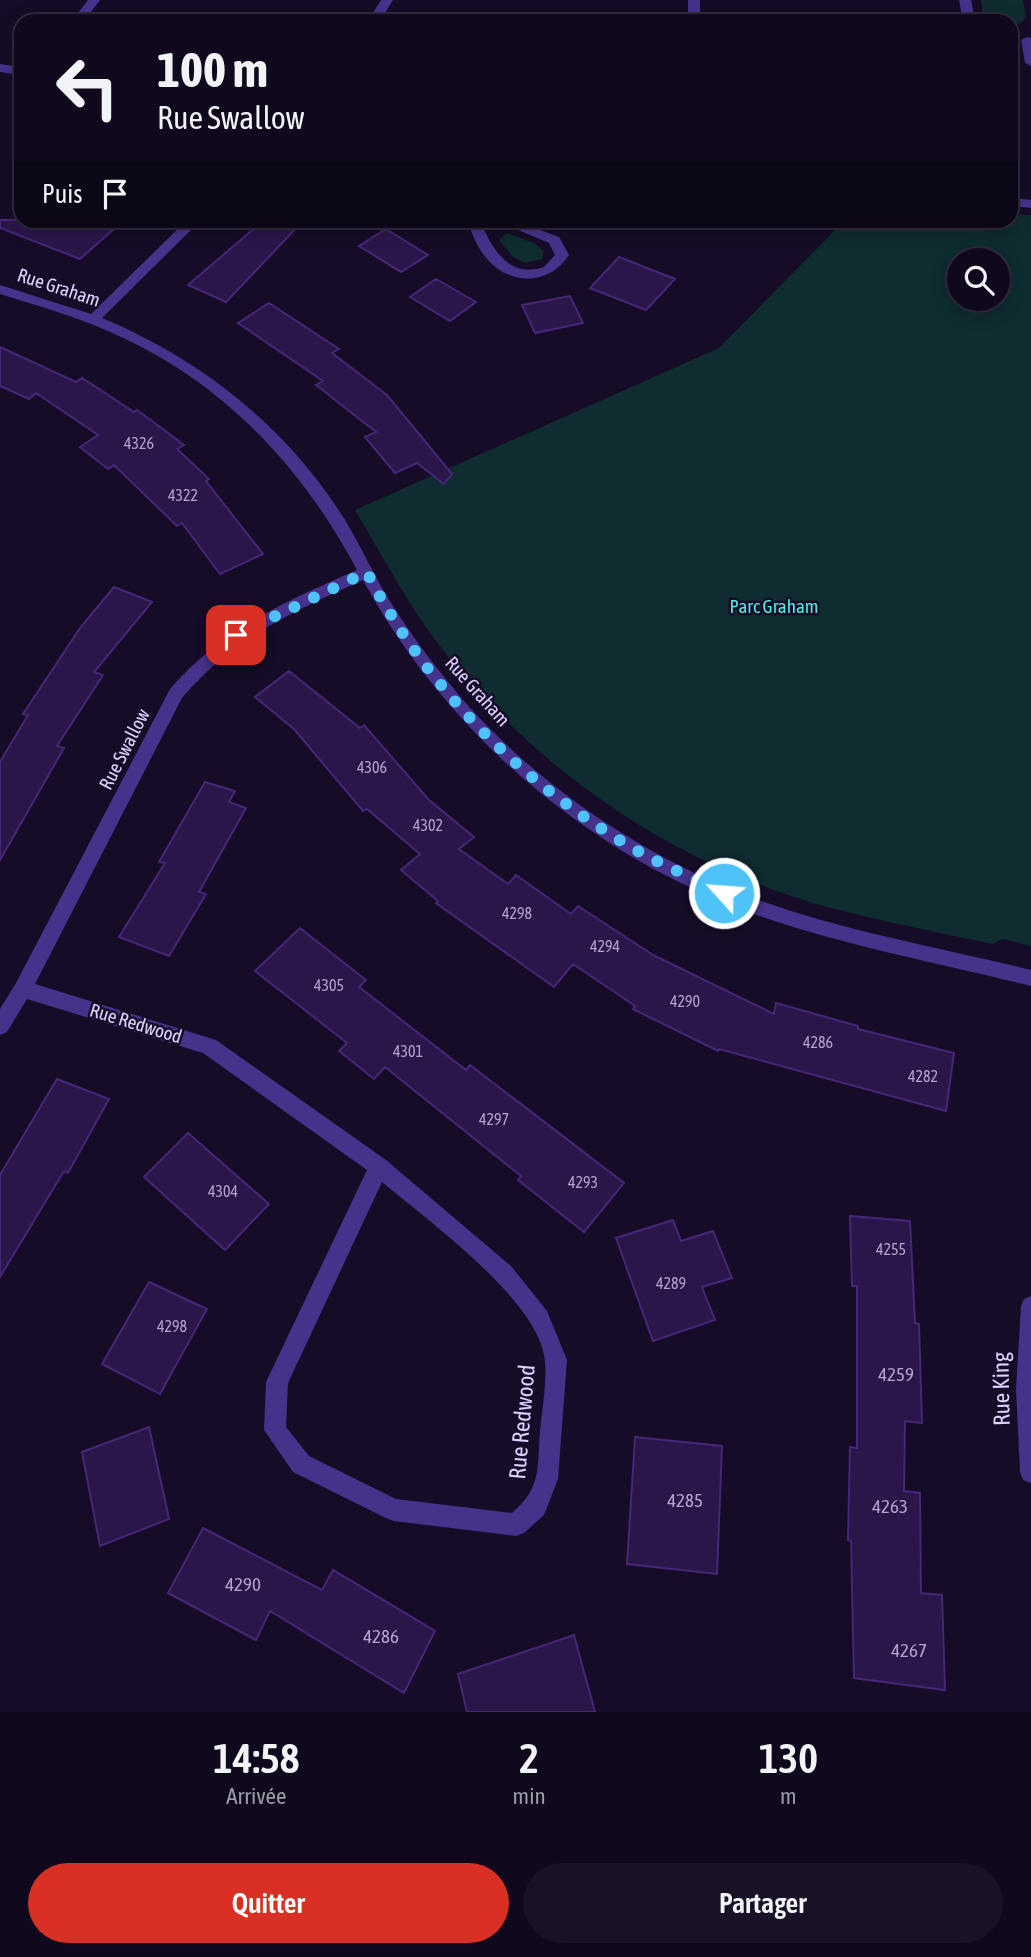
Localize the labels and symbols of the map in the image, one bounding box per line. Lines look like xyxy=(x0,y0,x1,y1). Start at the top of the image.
street label: Rue Graham xyxy=(15,263,103,311)
house number: 4326 xyxy=(124,434,154,452)
house number: 4322 xyxy=(168,486,198,504)
park label: Parc Graham xyxy=(730,595,818,617)
pin xyxy=(206,605,266,665)
street label: Rue Graham xyxy=(441,652,515,730)
street label: Rue Swallow xyxy=(94,704,154,793)
house number: 4306 xyxy=(357,758,387,776)
house number: 4302 xyxy=(413,816,443,834)
position arrow xyxy=(687,856,761,930)
house number: 4298 xyxy=(502,904,532,922)
house number: 4294 xyxy=(590,937,620,955)
house number: 4305 xyxy=(314,976,344,994)
house number: 4290 xyxy=(670,992,700,1010)
street label: Rue Redwood xyxy=(87,999,185,1047)
house number: 4286 xyxy=(803,1033,833,1051)
house number: 4301 xyxy=(393,1042,423,1060)
house number: 4282 xyxy=(908,1067,938,1085)
house number: 4297 xyxy=(479,1110,509,1128)
house number: 4293 xyxy=(568,1173,598,1191)
house number: 4304 xyxy=(208,1182,238,1200)
house number: 4255 xyxy=(876,1240,906,1258)
house number: 4289 xyxy=(656,1274,686,1292)
house number: 4298 xyxy=(157,1317,187,1335)
street label: Rue King xyxy=(987,1352,1015,1426)
house number: 4259 xyxy=(878,1363,914,1385)
street label: Rue Redwood xyxy=(504,1364,540,1480)
house number: 4285 xyxy=(667,1489,703,1511)
house number: 4263 xyxy=(872,1495,908,1517)
house number: 4290 xyxy=(225,1573,261,1595)
house number: 4286 xyxy=(363,1625,399,1647)
house number: 4267 xyxy=(891,1639,927,1661)

